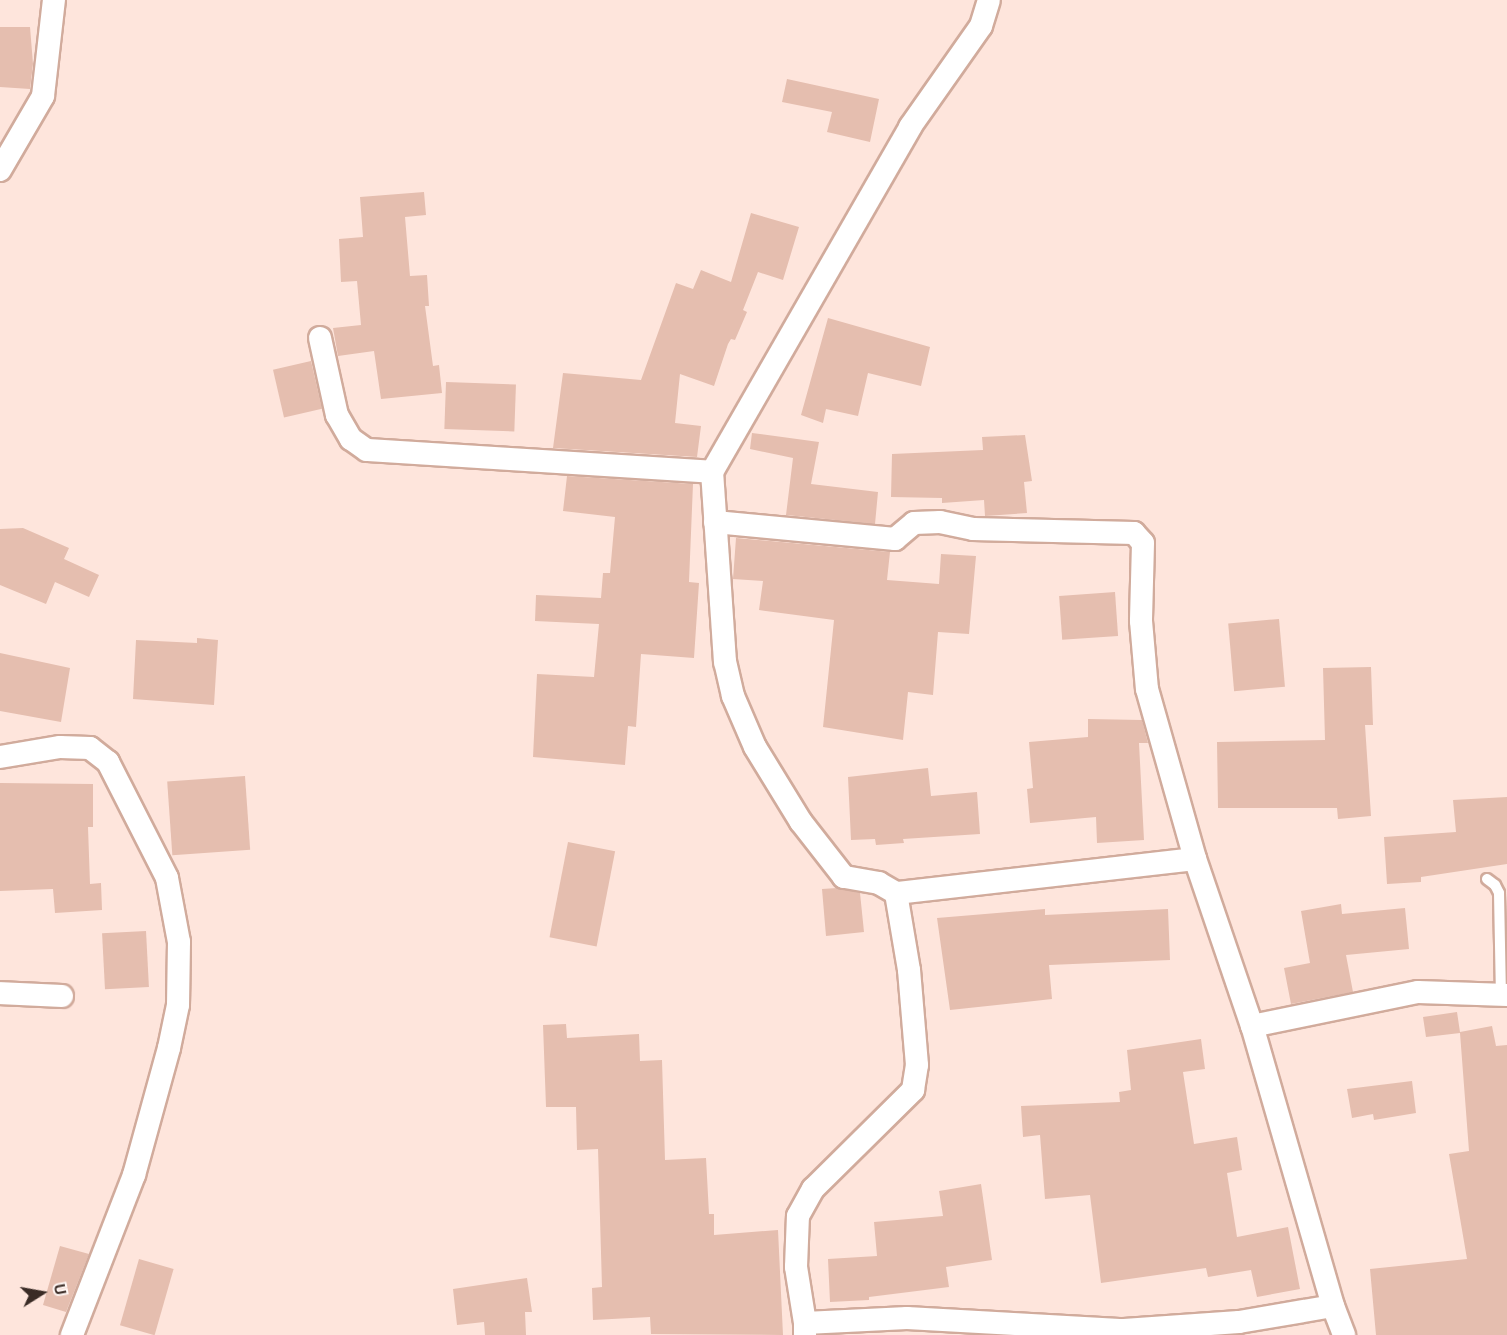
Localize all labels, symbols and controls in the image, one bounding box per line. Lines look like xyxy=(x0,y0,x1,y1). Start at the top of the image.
north arrow xyxy=(12,1263,72,1323)
text: U xyxy=(49,1282,71,1297)

